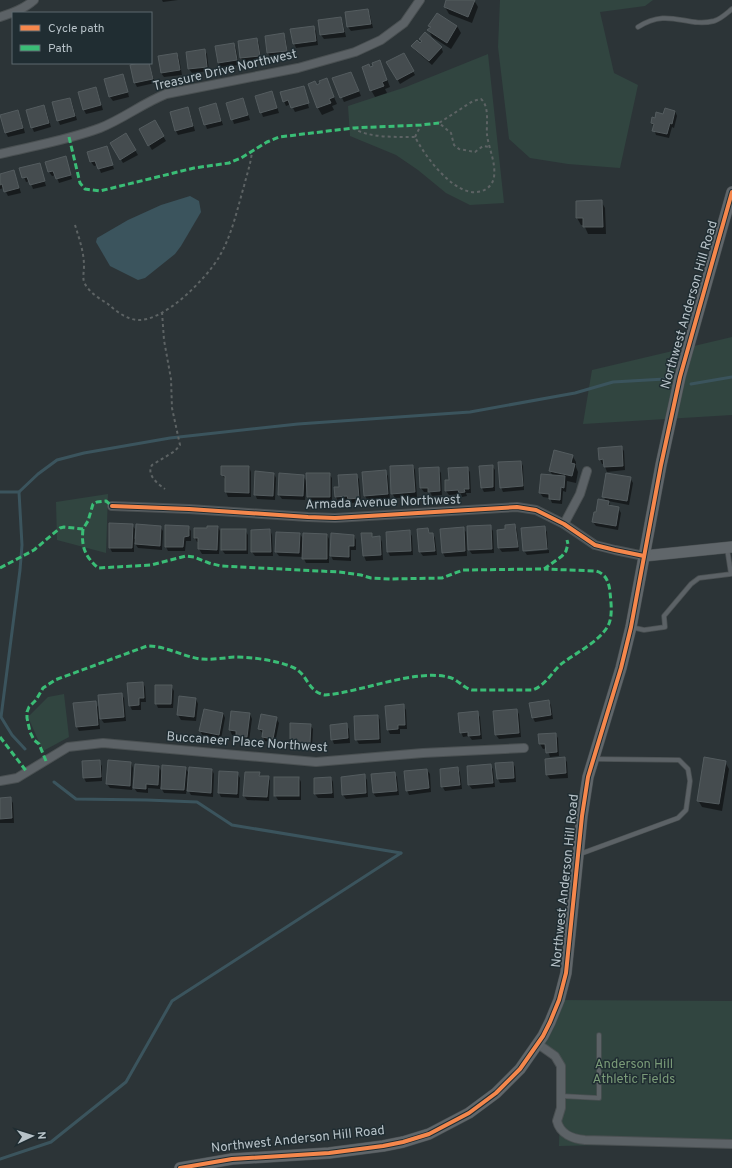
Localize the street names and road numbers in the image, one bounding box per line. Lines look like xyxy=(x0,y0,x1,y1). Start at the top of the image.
street label: Treasure Drive Northwest xyxy=(151,47,299,95)
street label: Northwest Anderson Hill Road xyxy=(658,219,722,391)
street label: Armada Avenue Northwest xyxy=(305,492,461,514)
street label: Buccaneer Place Northwest xyxy=(166,729,328,757)
street label: Northwest Anderson Hill Road xyxy=(549,793,583,969)
street label: Northwest Anderson Hill Road xyxy=(210,1123,386,1157)

